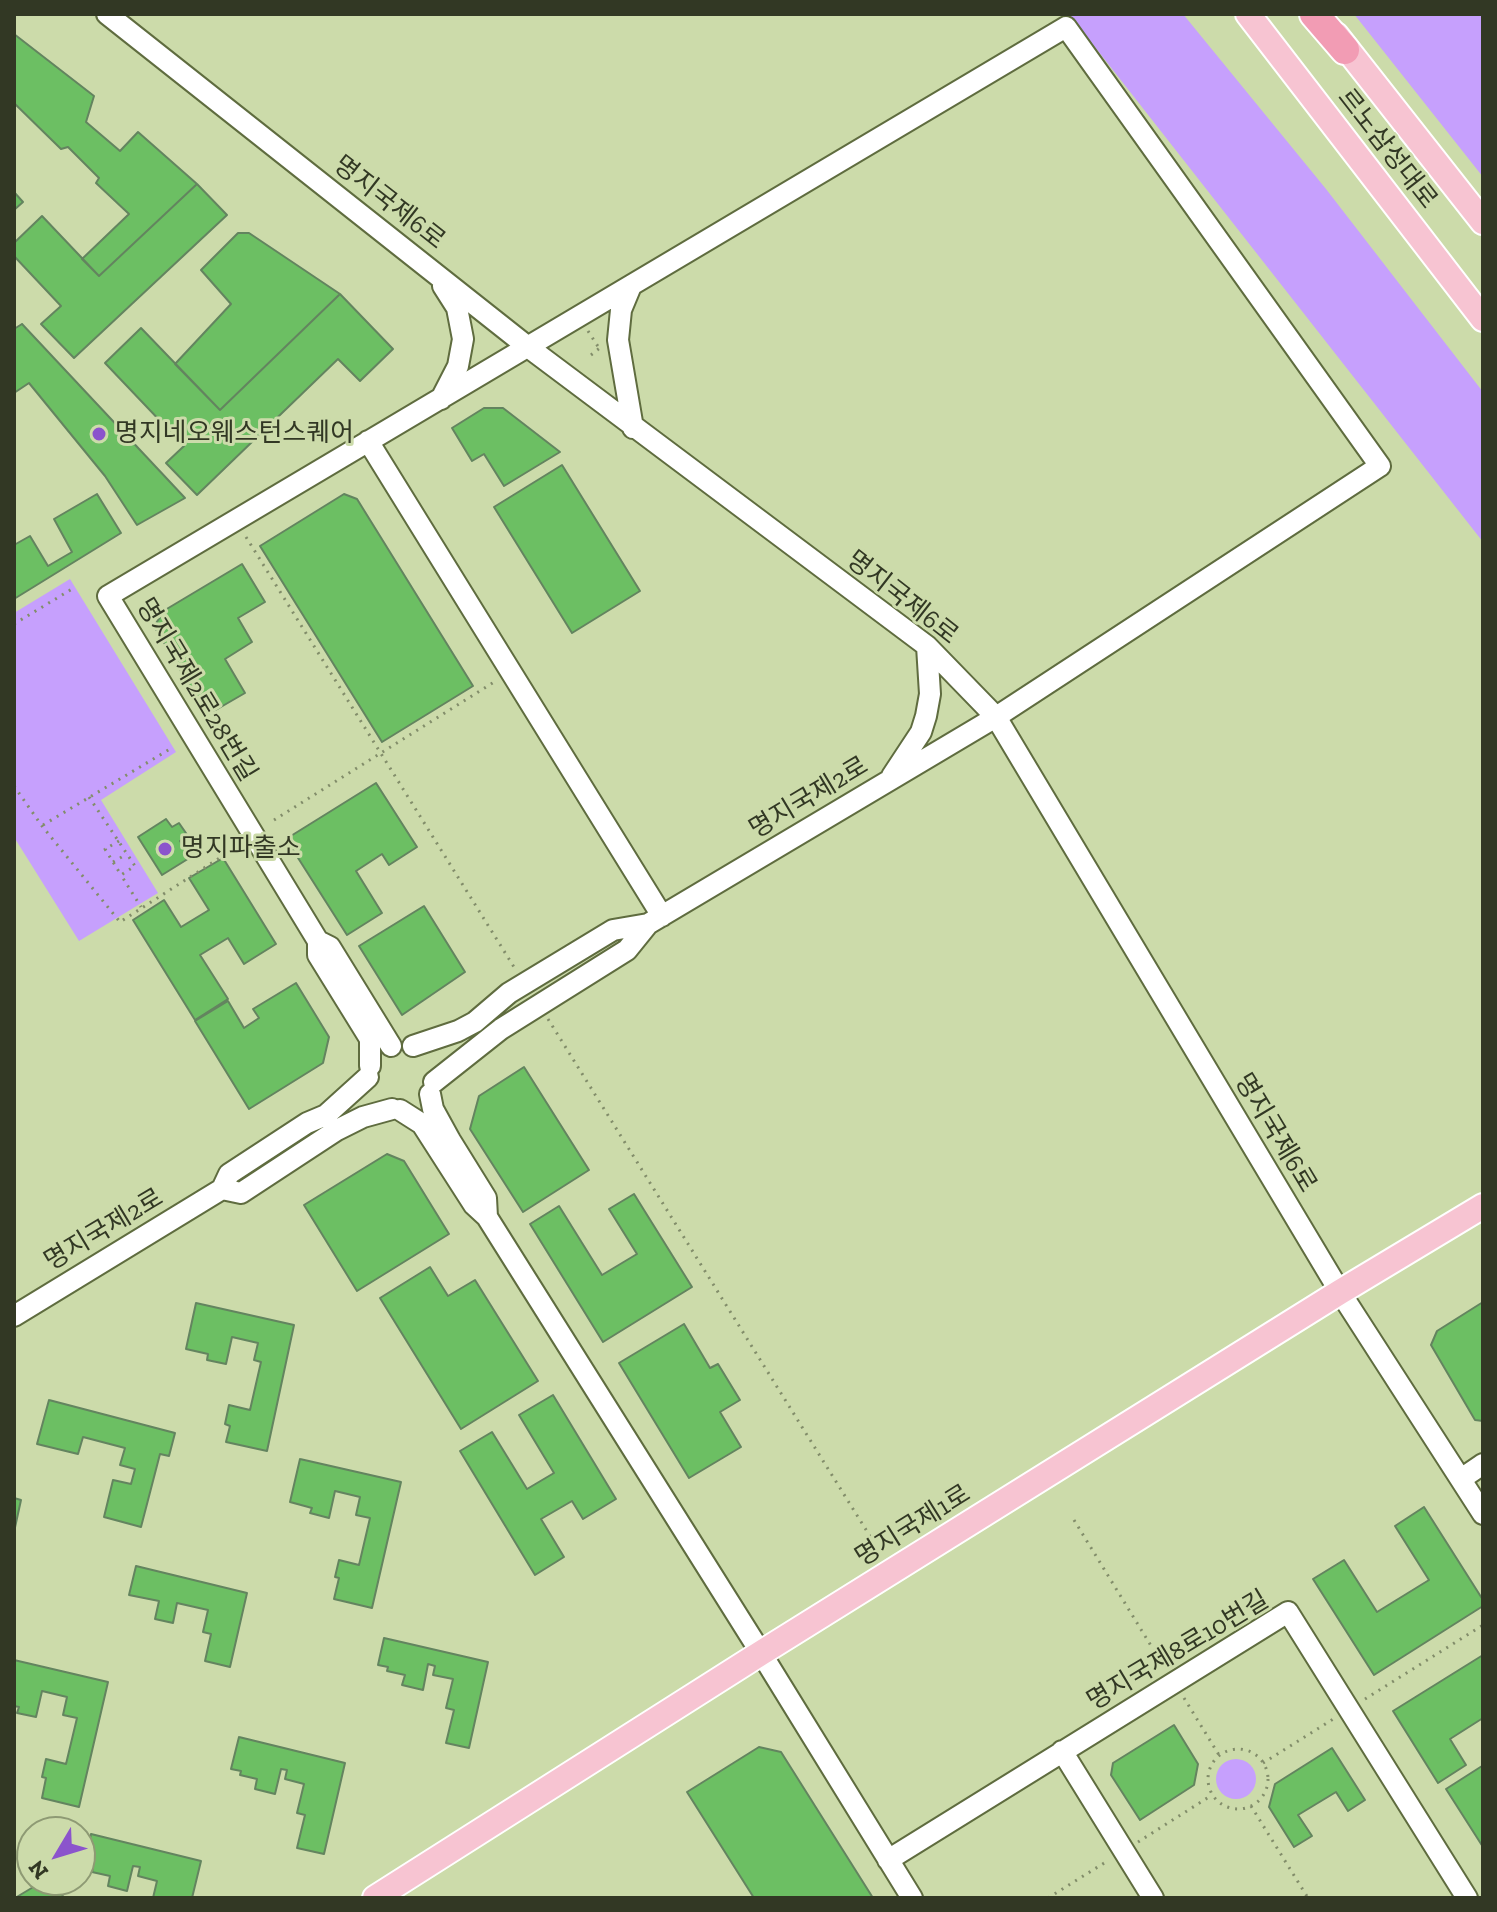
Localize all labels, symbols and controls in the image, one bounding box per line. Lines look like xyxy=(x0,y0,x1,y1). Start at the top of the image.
street label: 르노삼성대로 xyxy=(1331,83,1443,215)
street label: 명지국제6로 xyxy=(327,150,451,256)
place label: 명지네오웨스턴스퀘어 xyxy=(115,418,354,450)
marker: 명지네오웨스턴스퀘어 xyxy=(90,425,108,443)
street label: 명지국제6로 xyxy=(840,545,964,651)
street label: 명지국제2로28번길 xyxy=(129,593,263,787)
street label: 명지국제2로 xyxy=(744,750,874,846)
place label: 명지파출소 xyxy=(181,833,301,865)
marker: 명지파출소 xyxy=(156,840,174,858)
street label: 명지국제6로 xyxy=(1227,1068,1323,1198)
street label: 명지국제2로 xyxy=(39,1182,169,1278)
street label: 명지국제1로 xyxy=(850,1478,976,1574)
street label: 명지국제8로10번길 xyxy=(1081,1584,1275,1718)
north arrow xyxy=(16,1816,96,1896)
text: N xyxy=(22,1855,54,1885)

